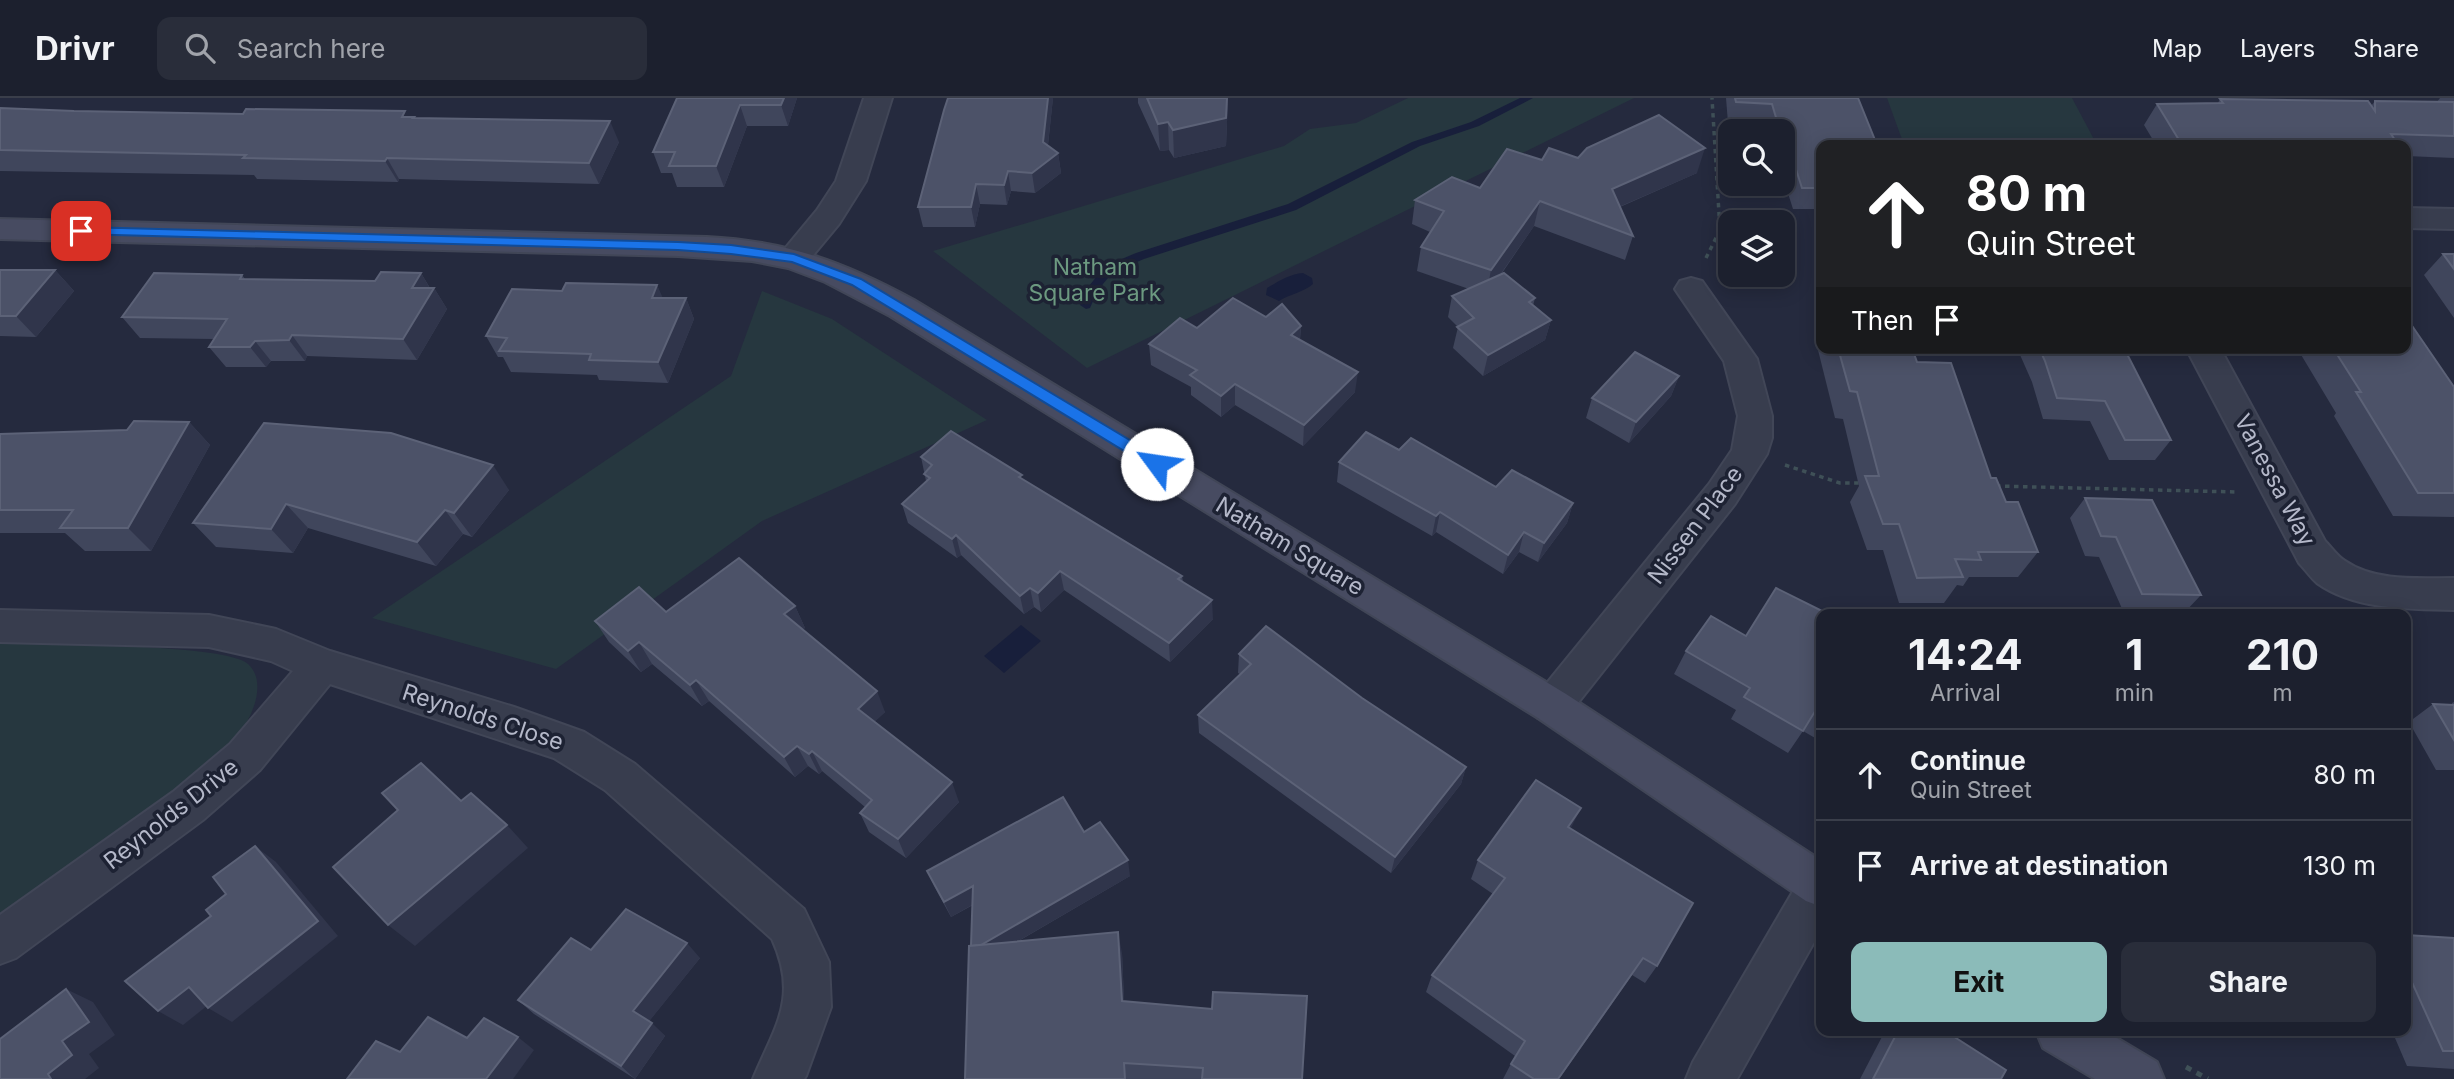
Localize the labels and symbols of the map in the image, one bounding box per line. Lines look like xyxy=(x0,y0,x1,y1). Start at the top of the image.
pin xyxy=(51,201,111,261)
park label: Natham Square Park xyxy=(1029,253,1162,307)
street label: Vanessa Way xyxy=(2229,409,2321,551)
position arrow xyxy=(1120,427,1194,501)
street label: Nissen Place xyxy=(1642,461,1748,589)
street label: Natham Square xyxy=(1211,491,1369,601)
street label: Reynolds Close xyxy=(399,678,567,756)
street label: Reynolds Drive xyxy=(98,753,244,875)

